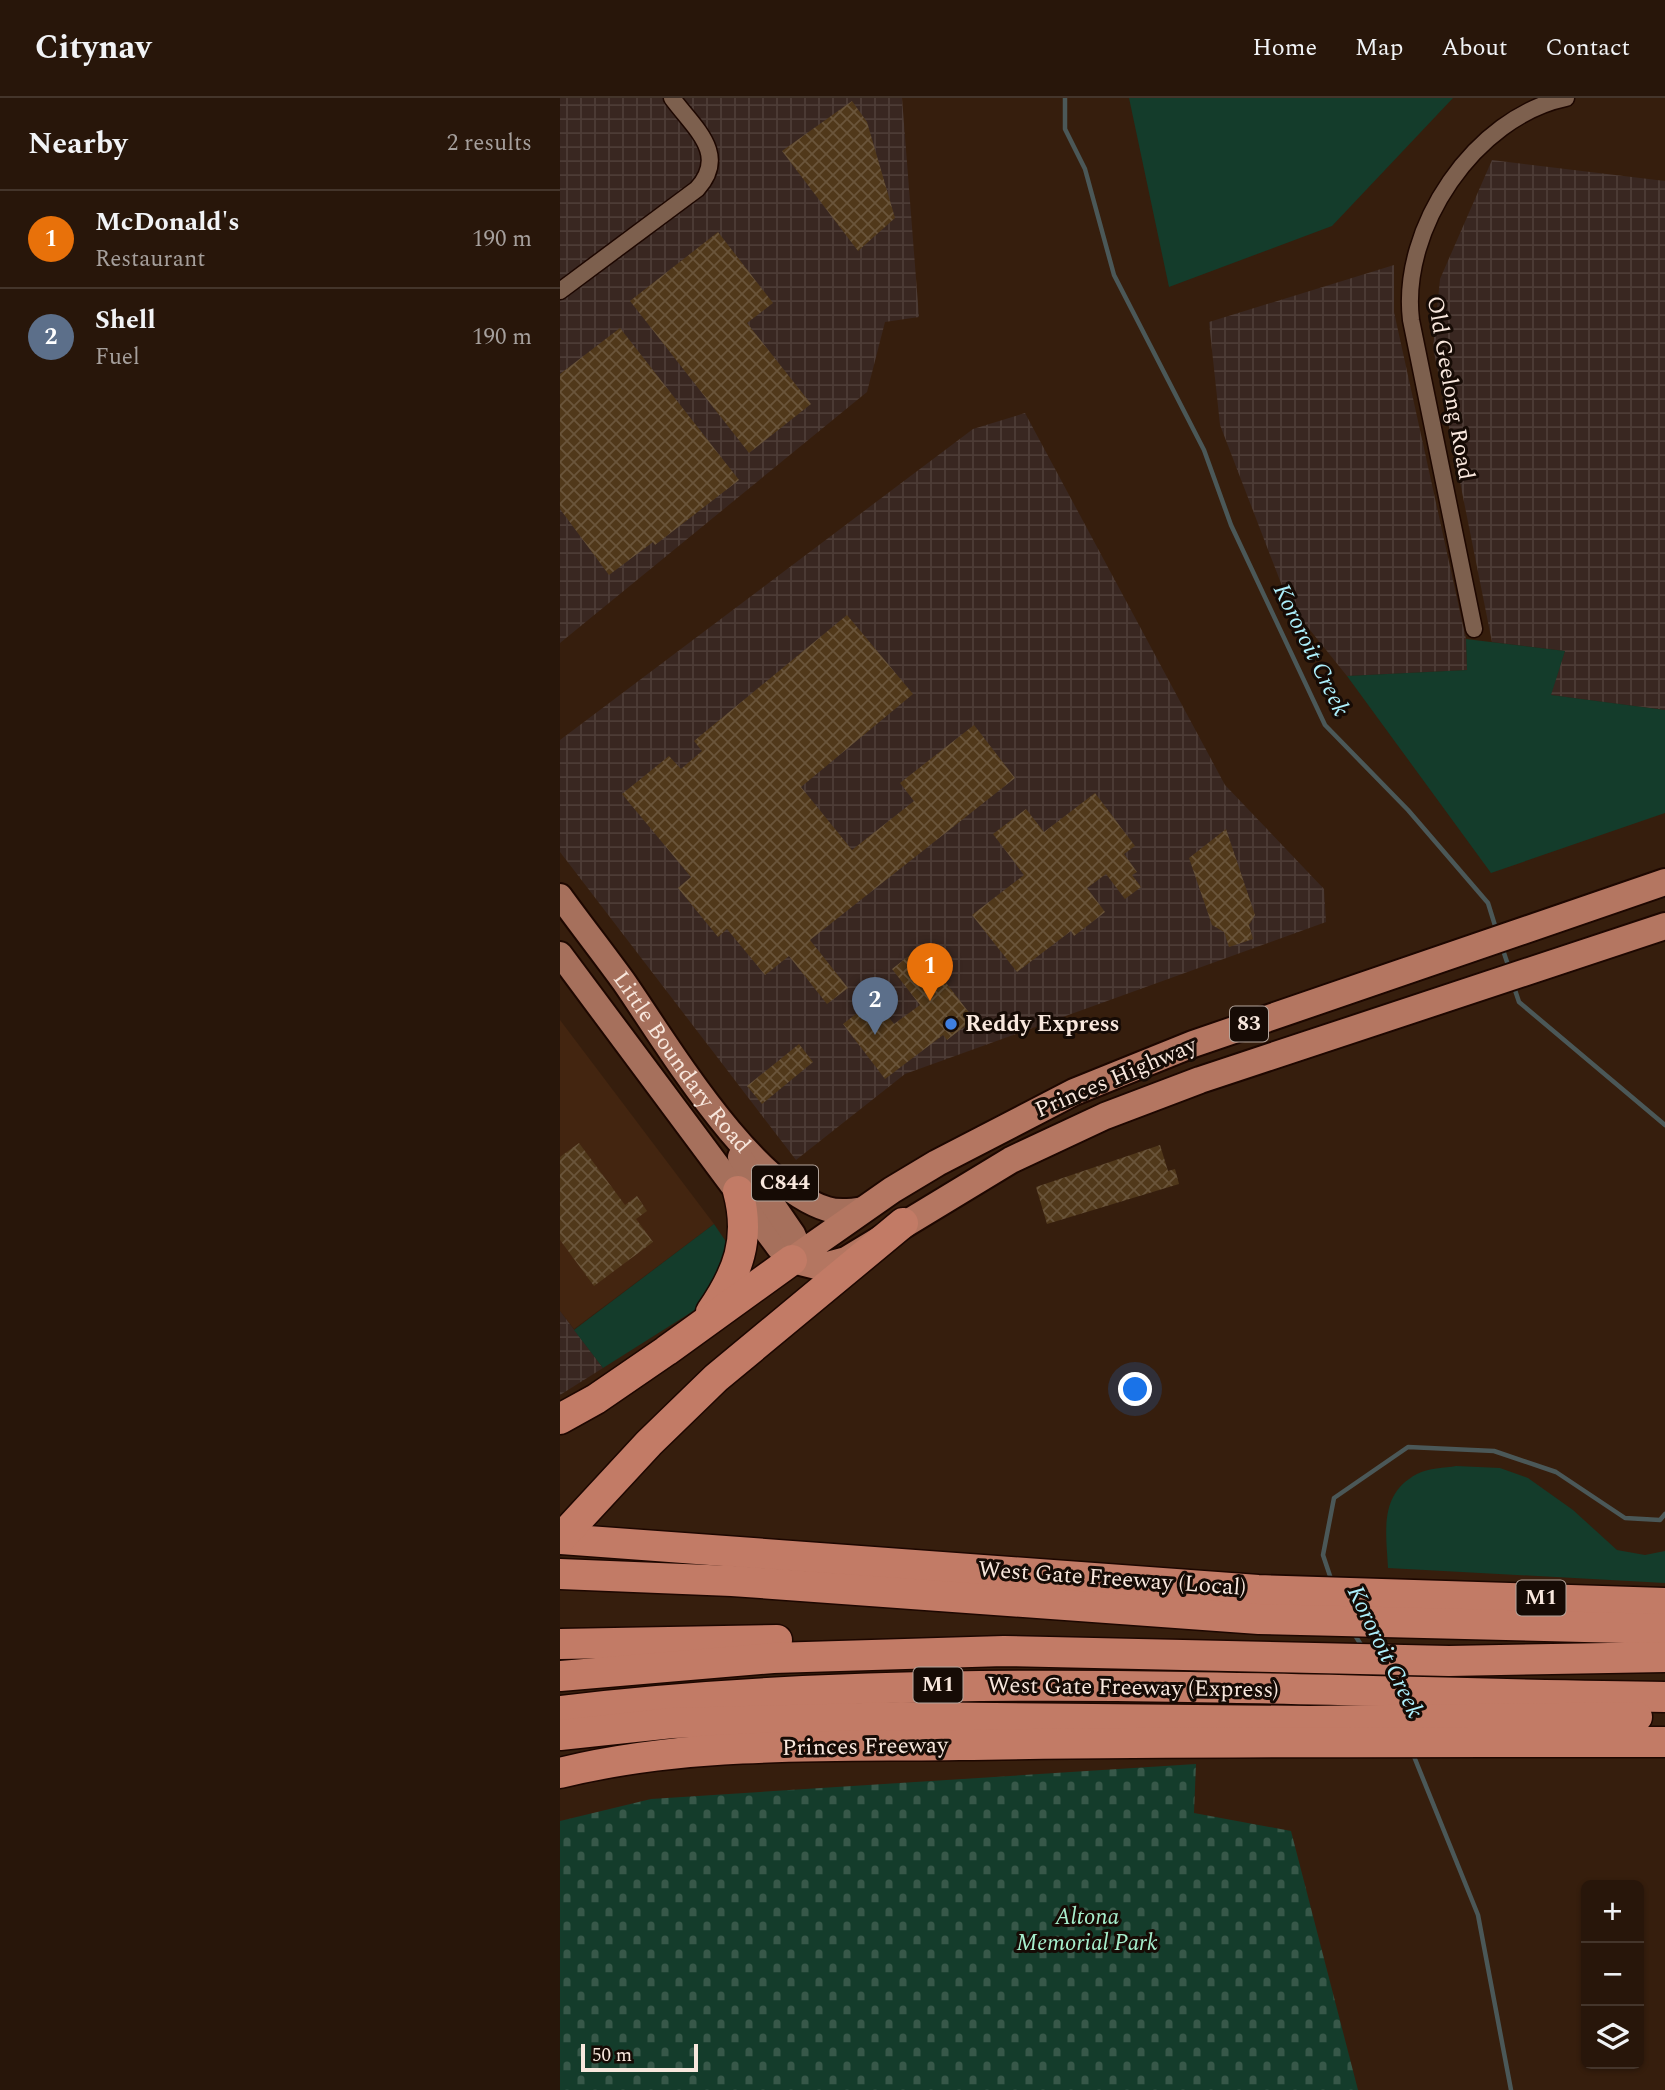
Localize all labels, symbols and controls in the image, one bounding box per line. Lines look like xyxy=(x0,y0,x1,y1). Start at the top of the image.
text: Citynav xyxy=(35,23,151,73)
text: Home xyxy=(1252,30,1317,66)
text: Map xyxy=(1355,30,1403,66)
text: About xyxy=(1441,30,1507,66)
text: Contact xyxy=(1545,30,1630,66)
text: Nearby xyxy=(28,121,127,167)
text: 2 results xyxy=(447,126,532,161)
text: McDonald's xyxy=(95,202,240,242)
text: 1 xyxy=(45,222,57,257)
text: 190 m xyxy=(472,222,532,257)
text: Restaurant xyxy=(95,242,205,277)
street label: Old Geelong Road xyxy=(1417,293,1483,483)
text: Shell xyxy=(95,300,156,340)
text: 2 xyxy=(45,320,57,355)
text: 190 m xyxy=(472,320,532,355)
text: Fuel xyxy=(95,340,140,375)
water label: Kororoit Creek xyxy=(1263,577,1359,723)
pin: 1 xyxy=(907,943,953,1001)
street label: Little Boundary Road xyxy=(604,964,759,1162)
pin: 2 xyxy=(852,977,898,1035)
road number: 83 xyxy=(1230,1006,1268,1042)
place label: Reddy Express xyxy=(965,1007,1120,1042)
marker: Reddy Express xyxy=(943,1016,959,1032)
street label: Princes Highway xyxy=(1030,1028,1203,1128)
road number: C844 xyxy=(752,1166,818,1200)
your location xyxy=(1118,1372,1152,1406)
street label: West Gate Freeway (Local) xyxy=(977,1552,1247,1606)
water label: Kororoit Creek xyxy=(1337,1579,1433,1725)
road number: M1 xyxy=(1516,1580,1566,1616)
road number: M1 xyxy=(914,1668,962,1702)
street label: West Gate Freeway (Express) xyxy=(987,1668,1279,1708)
street label: Princes Freeway xyxy=(782,1728,949,1766)
map controls xyxy=(1581,1880,1644,2069)
button: + xyxy=(1581,1880,1644,1943)
park label: Altona Memorial Park xyxy=(1016,1900,1158,1961)
button: − xyxy=(1581,1943,1644,2006)
button: layers xyxy=(1581,2006,1644,2069)
scale bar xyxy=(581,2041,698,2073)
text: 50 m xyxy=(592,2041,632,2070)

